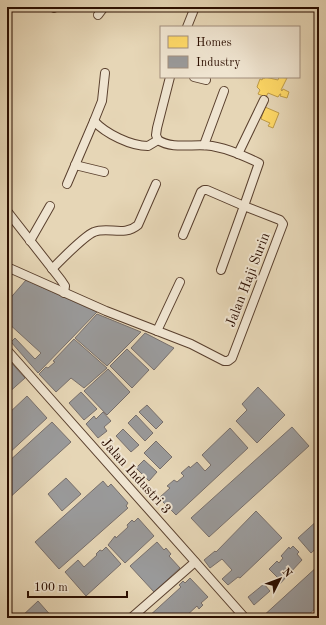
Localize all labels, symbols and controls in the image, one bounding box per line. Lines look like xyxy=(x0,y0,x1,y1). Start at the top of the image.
legend xyxy=(160,26,300,78)
text: Homes xyxy=(196,37,232,49)
text: Industry xyxy=(196,57,241,69)
street label: Jalan Haji Surin xyxy=(224,230,273,329)
street label: Jalan Industri 3 xyxy=(98,435,174,517)
north arrow xyxy=(260,559,300,599)
text: N xyxy=(279,567,294,581)
scale bar xyxy=(28,573,127,599)
text: 100 m xyxy=(34,582,68,594)

